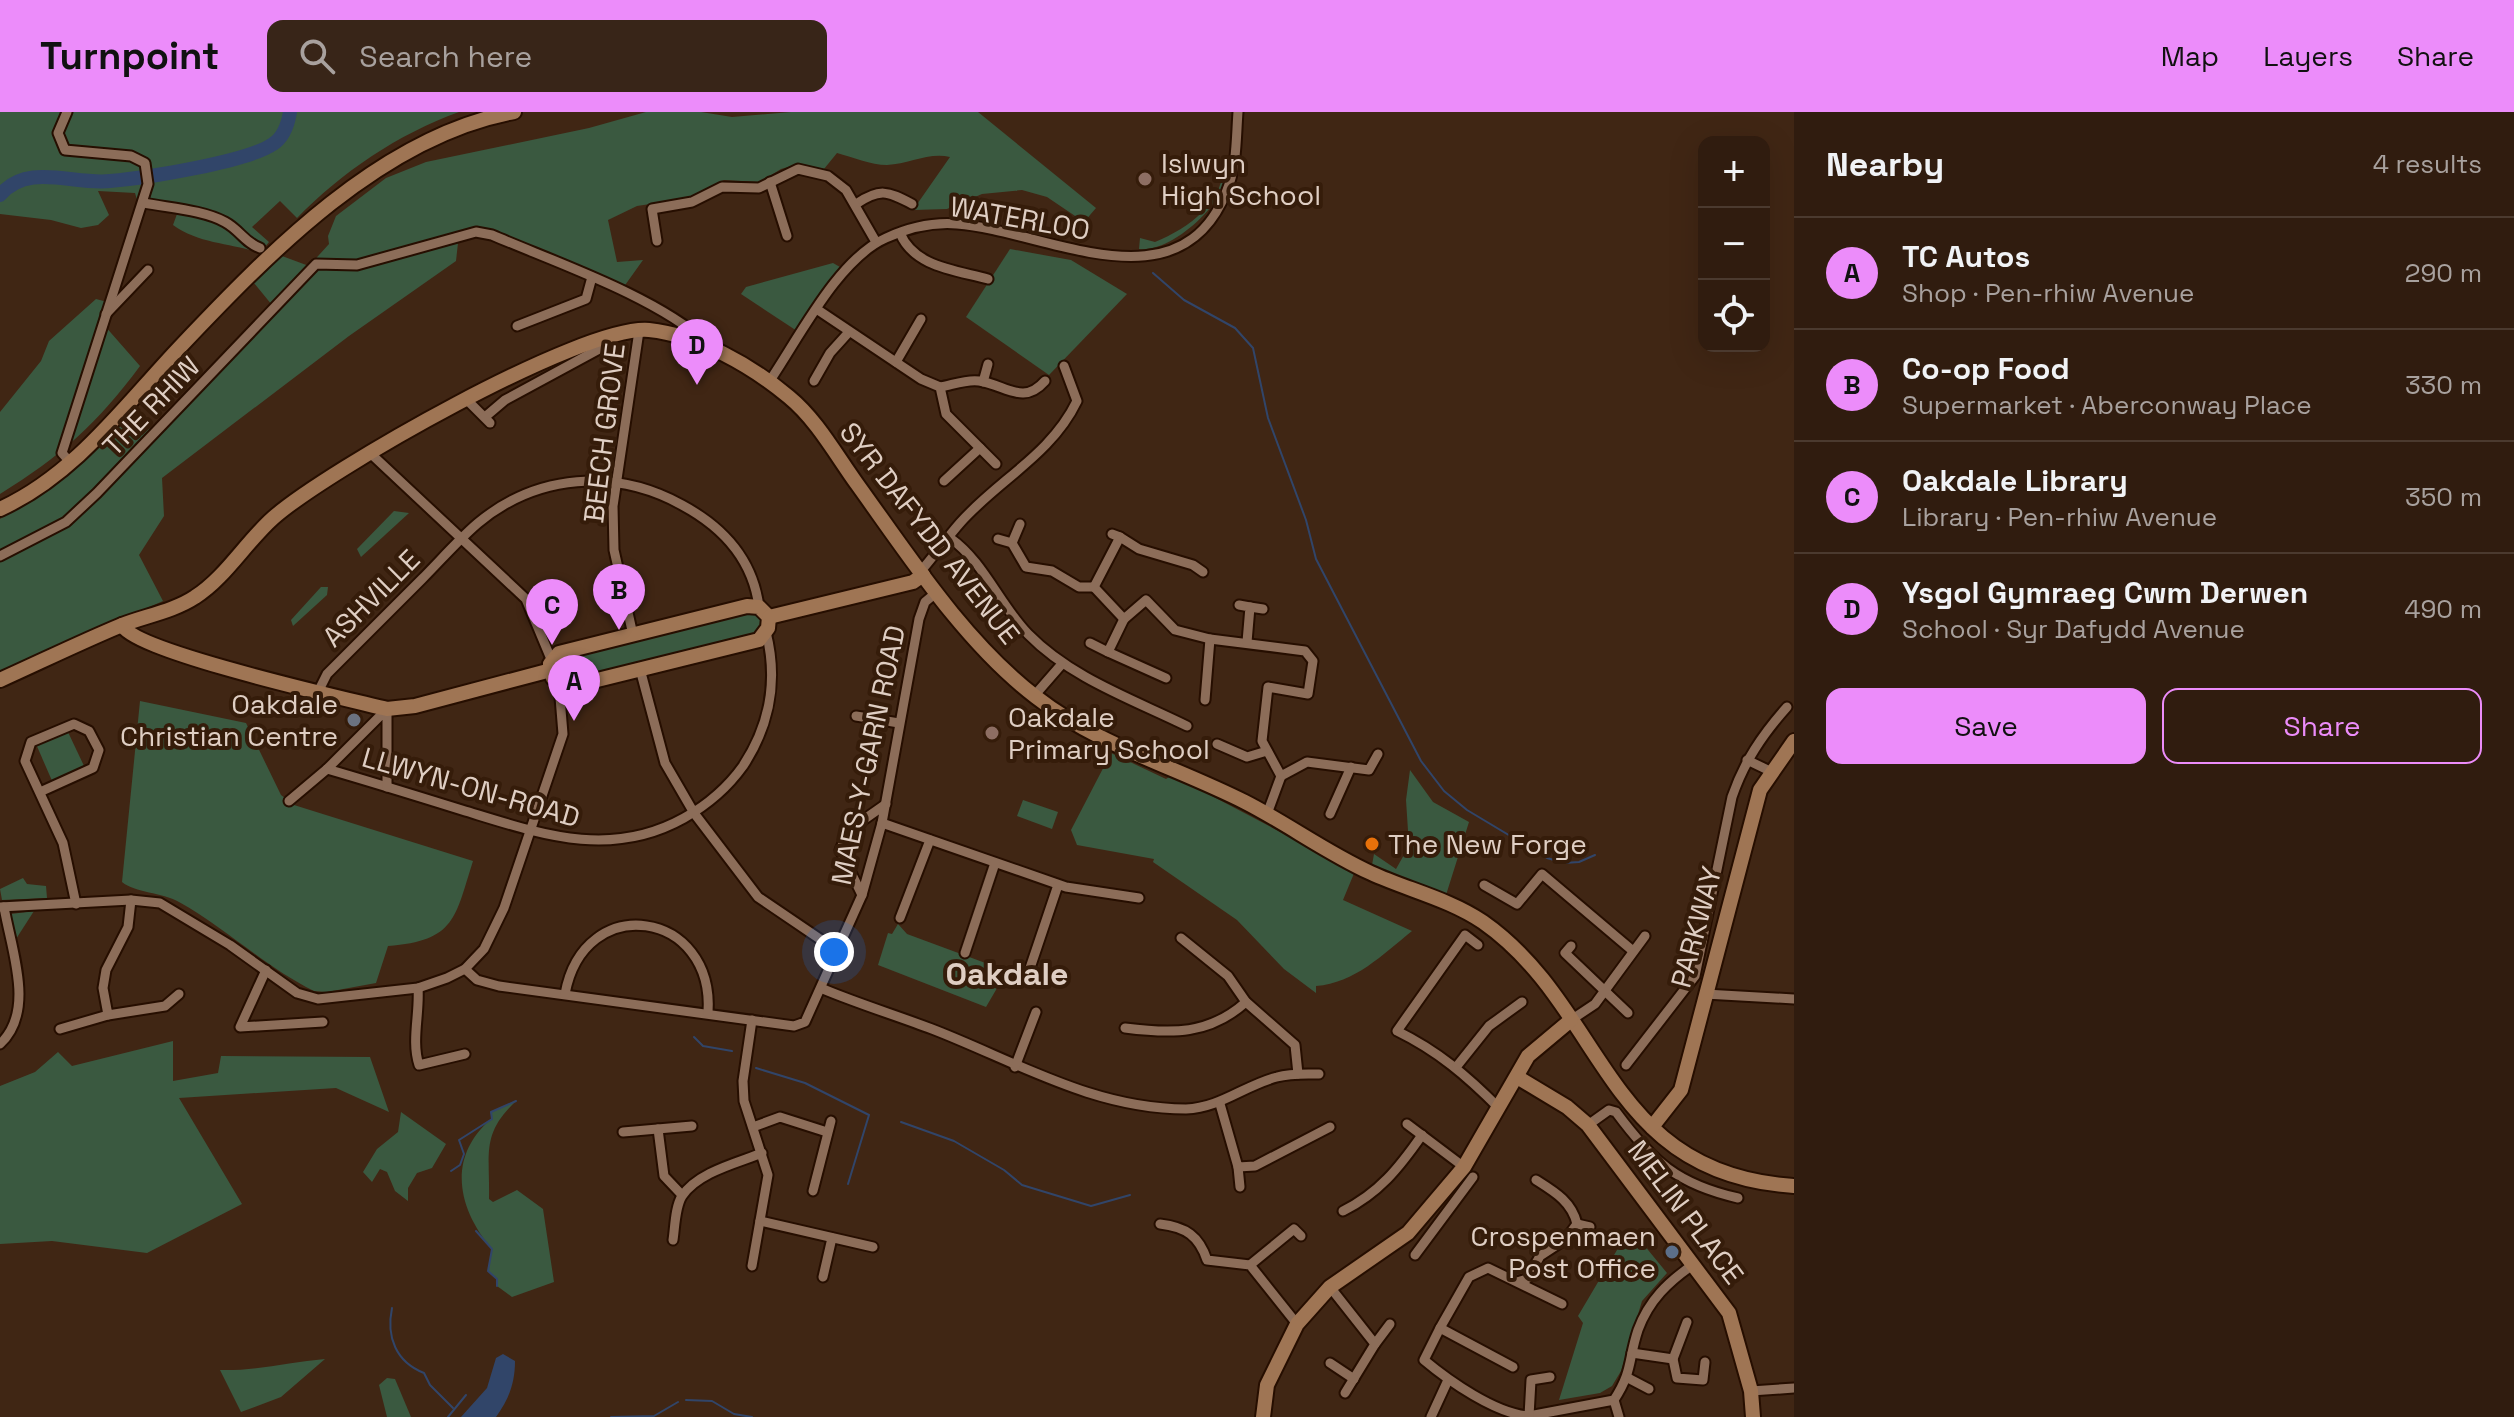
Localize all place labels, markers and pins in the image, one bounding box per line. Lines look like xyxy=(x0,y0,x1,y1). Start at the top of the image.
place label: Islwyn High School xyxy=(1161,145,1321,213)
marker: Islwyn High School xyxy=(1136,170,1154,188)
pin: D xyxy=(671,319,723,385)
pin: B xyxy=(593,564,645,630)
pin: C xyxy=(526,579,578,645)
pin: A xyxy=(548,655,600,721)
place label: Oakdale Christian Centre xyxy=(120,686,338,754)
place label: Oakdale Primary School xyxy=(1008,699,1210,767)
marker: Oakdale Christian Centre xyxy=(345,711,363,729)
marker: Oakdale Primary School xyxy=(983,724,1001,742)
place label: The New Forge xyxy=(1388,826,1587,862)
marker: The New Forge xyxy=(1363,835,1381,853)
place label: Crospenmaen Post Office xyxy=(1471,1218,1656,1286)
marker: Crospenmaen Post Office xyxy=(1663,1243,1681,1261)

